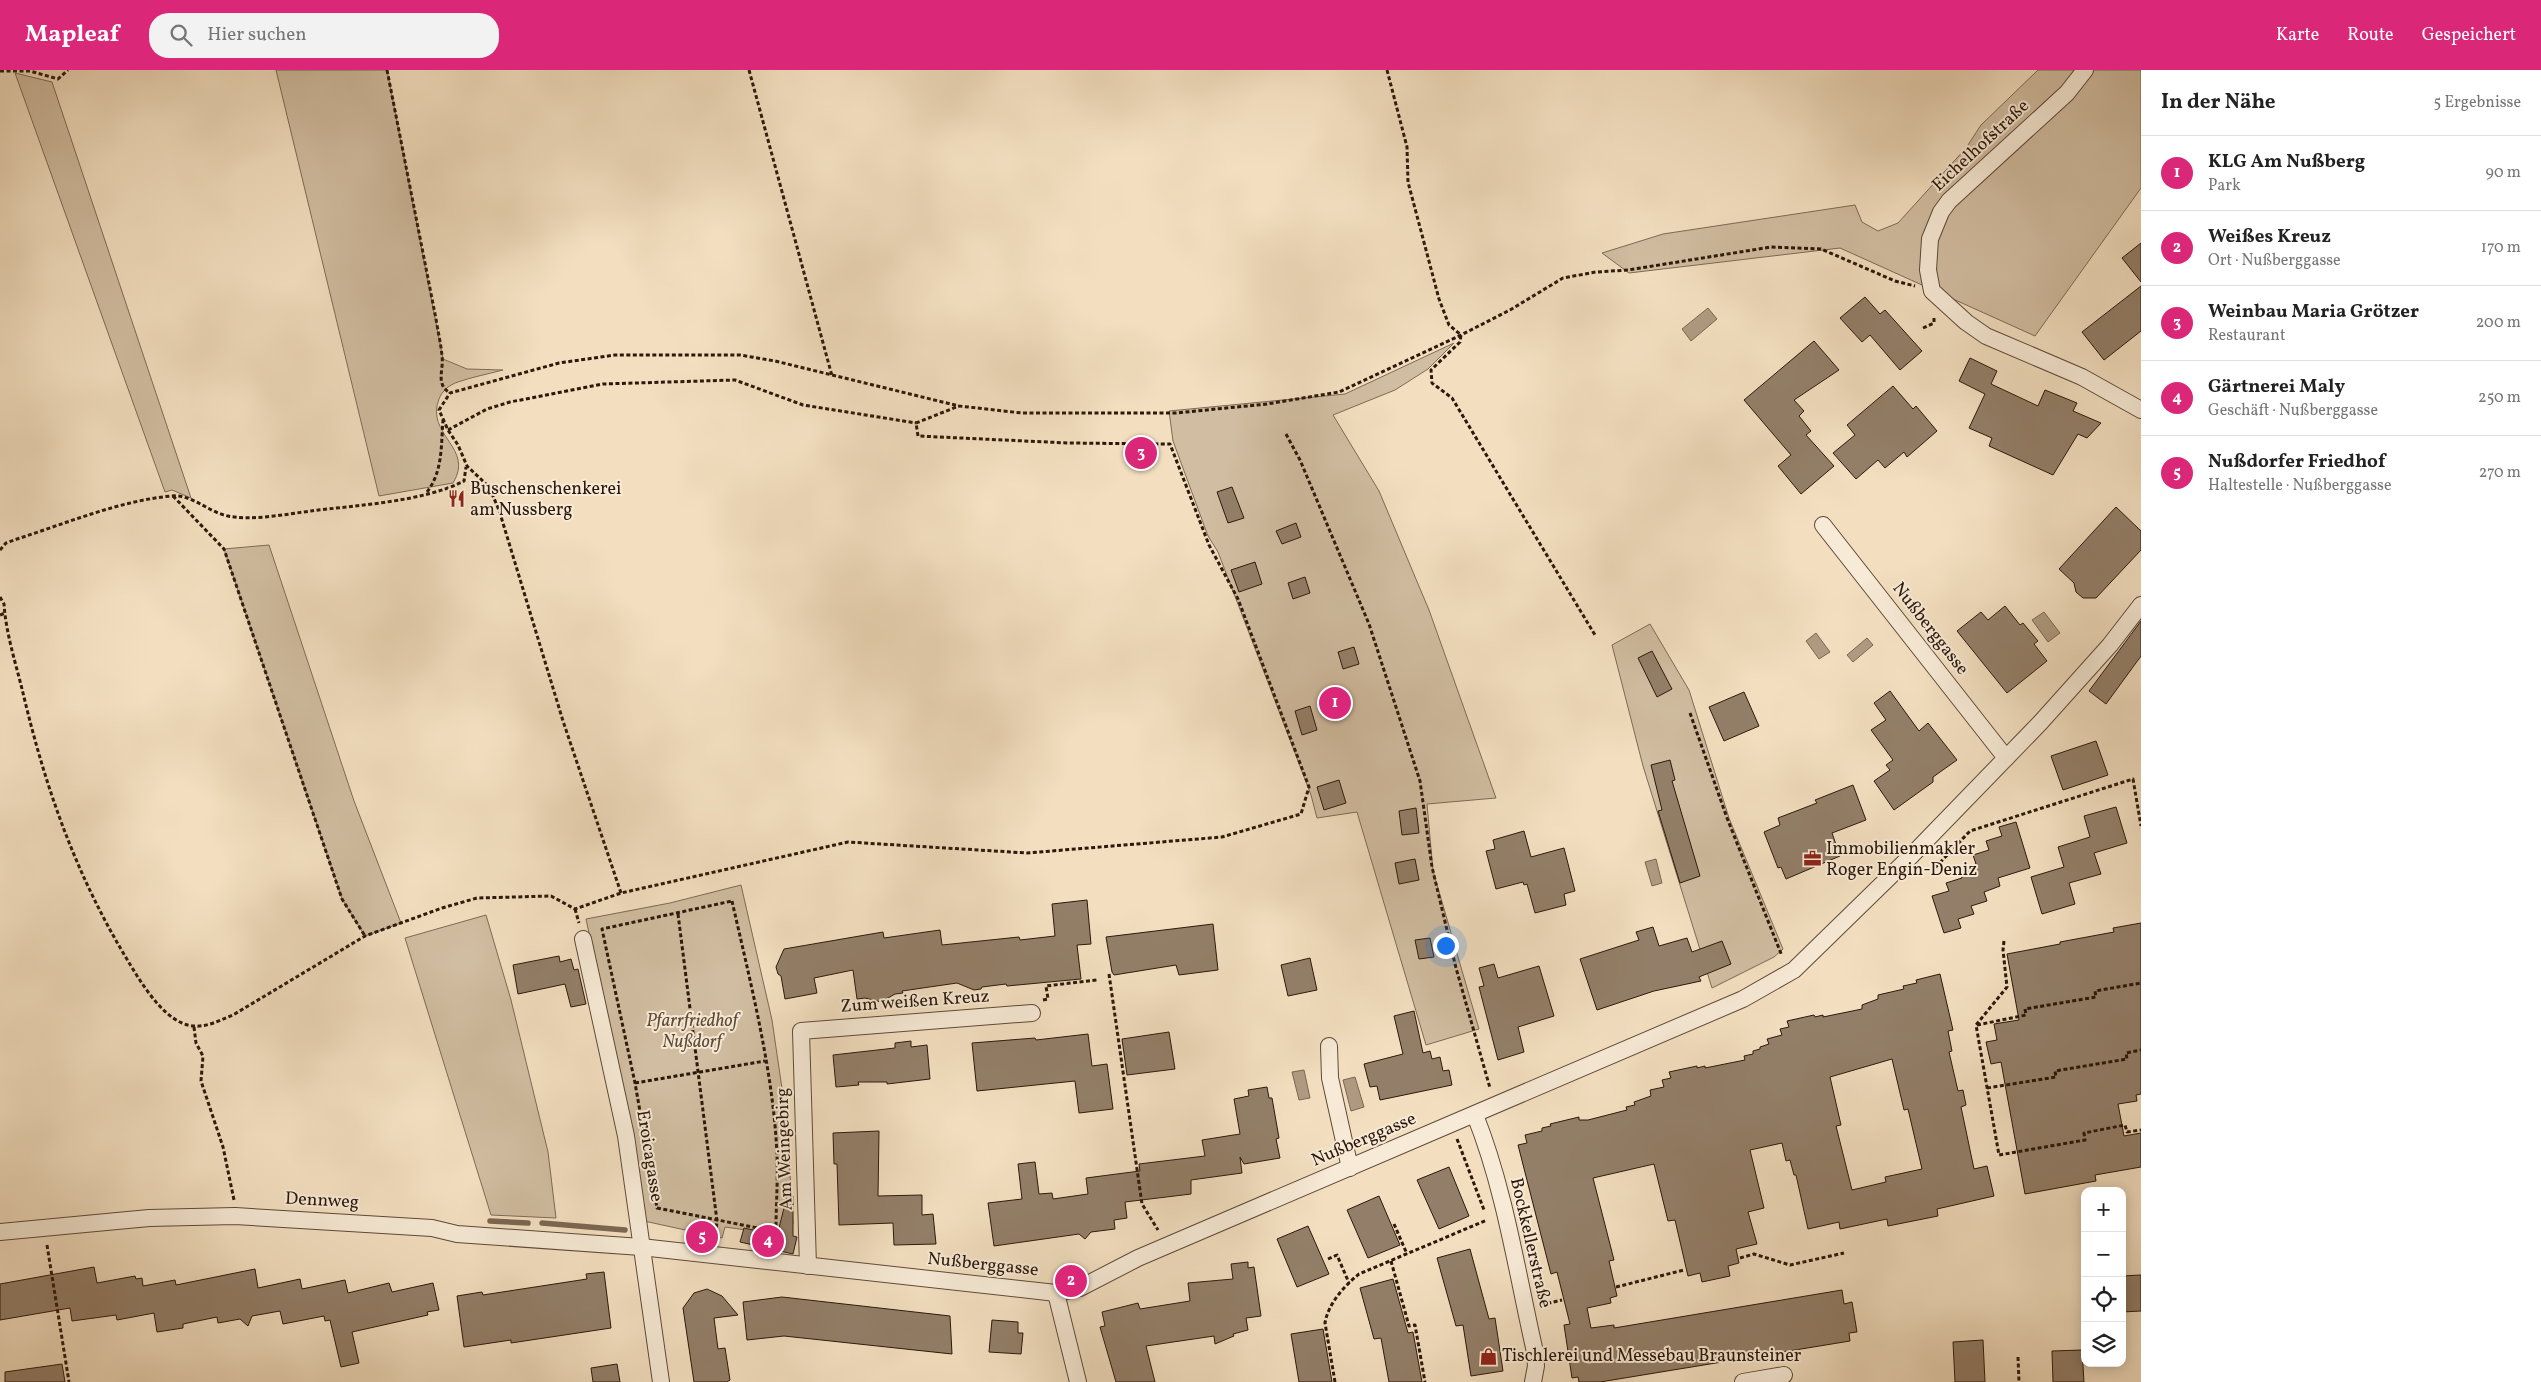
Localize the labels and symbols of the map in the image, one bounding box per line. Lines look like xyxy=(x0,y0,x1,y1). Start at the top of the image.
street label: Eichelhofstraße xyxy=(1927,94,2035,198)
pin: 3 xyxy=(1125,434,1157,472)
place label: Buschenschenkerei am Nussberg xyxy=(470,477,622,523)
restaurant icon: Buschenschenkerei am Nussberg xyxy=(446,489,466,509)
street label: Nußberggasse xyxy=(1886,577,1974,681)
pin: 1 xyxy=(1319,684,1351,722)
place label: Immobilienmakler Roger Engin-Deniz xyxy=(1826,837,1977,883)
office icon: Immobilienmakler Roger Engin-Deniz xyxy=(1802,849,1822,869)
your location xyxy=(1433,933,1459,959)
street label: Zum weißen Kreuz xyxy=(840,984,990,1020)
park label: Pfarrfriedhof Nußdorf xyxy=(646,1009,742,1055)
street label: Am Weingebirg xyxy=(770,1087,800,1211)
street label: Nußberggasse xyxy=(1308,1107,1420,1173)
street label: Eroicagasse xyxy=(629,1108,669,1204)
street label: Bockkellerstraße xyxy=(1503,1175,1557,1311)
street label: Dennweg xyxy=(284,1187,360,1215)
pin: 5 xyxy=(686,1218,718,1256)
pin: 4 xyxy=(752,1222,784,1260)
street label: Nußberggasse xyxy=(926,1247,1040,1283)
pin: 2 xyxy=(1055,1262,1087,1300)
place label: Tischlerei und Messebau Braunsteiner xyxy=(1502,1344,1802,1369)
shop icon: Tischlerei und Messebau Braunsteiner xyxy=(1478,1346,1498,1366)

